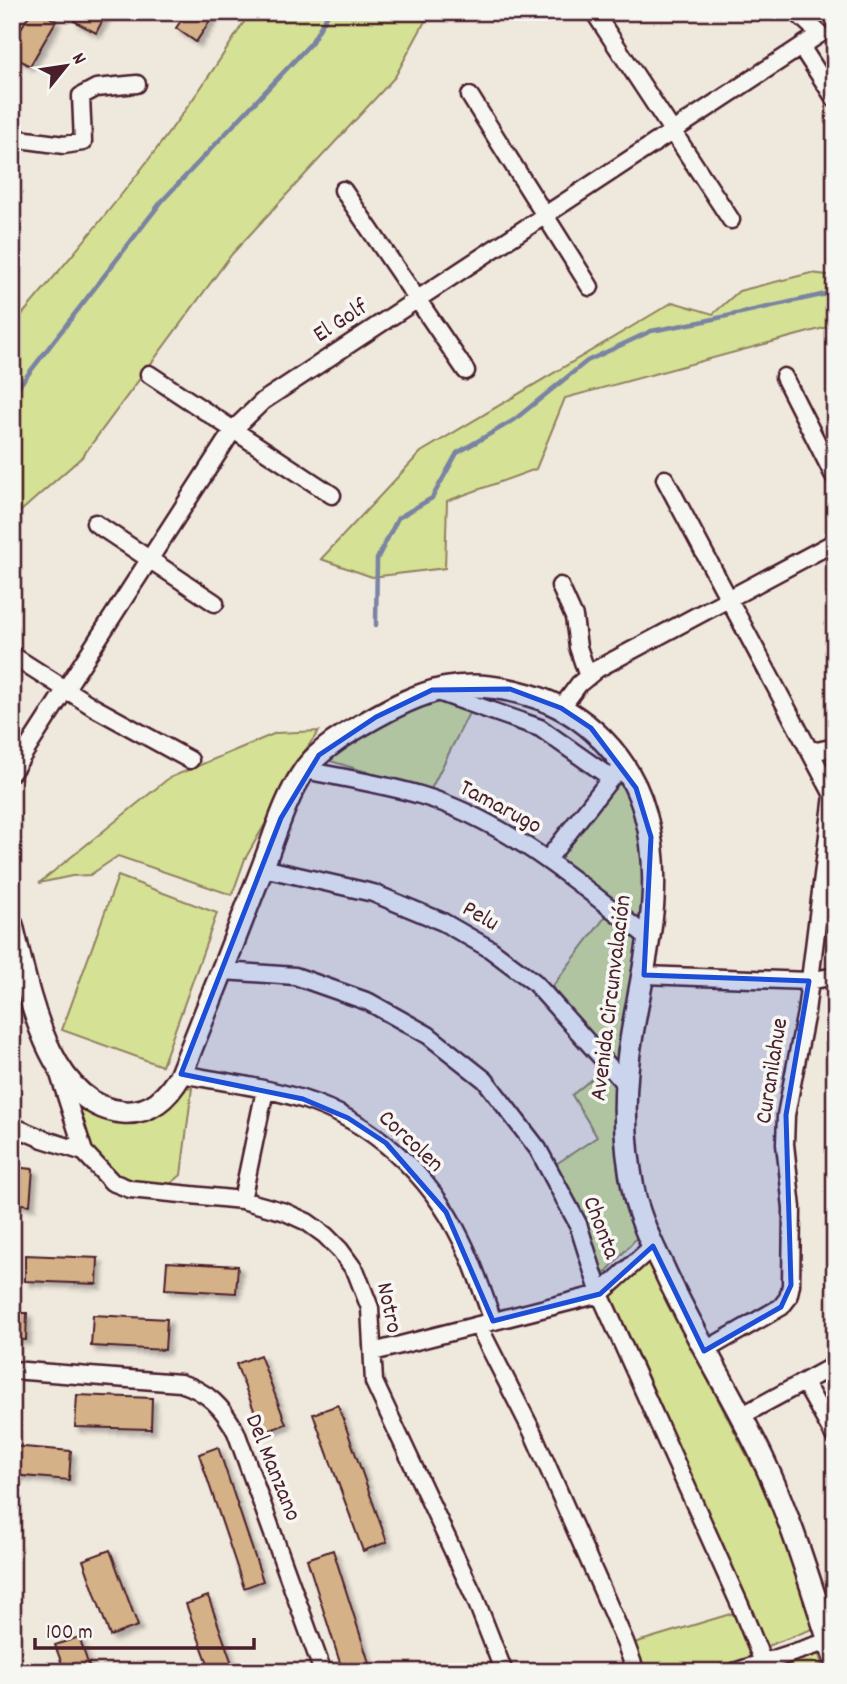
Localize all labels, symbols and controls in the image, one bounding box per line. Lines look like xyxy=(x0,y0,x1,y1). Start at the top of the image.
north arrow xyxy=(32,32,102,102)
text: N xyxy=(64,48,92,70)
street label: El Golf xyxy=(307,291,375,352)
street label: Tamarugo xyxy=(453,772,547,844)
street label: Pelu xyxy=(455,893,505,941)
street label: Avenida Circunvalación xyxy=(582,893,642,1103)
street label: Curanilahue xyxy=(748,1016,798,1126)
street label: Corcolen xyxy=(369,1103,451,1181)
street label: Chonta xyxy=(573,1192,628,1265)
street label: Notro xyxy=(366,1280,410,1336)
street label: Del Manzano xyxy=(235,1409,309,1527)
scale bar xyxy=(35,1607,254,1651)
text: 100 m xyxy=(46,1619,93,1649)

